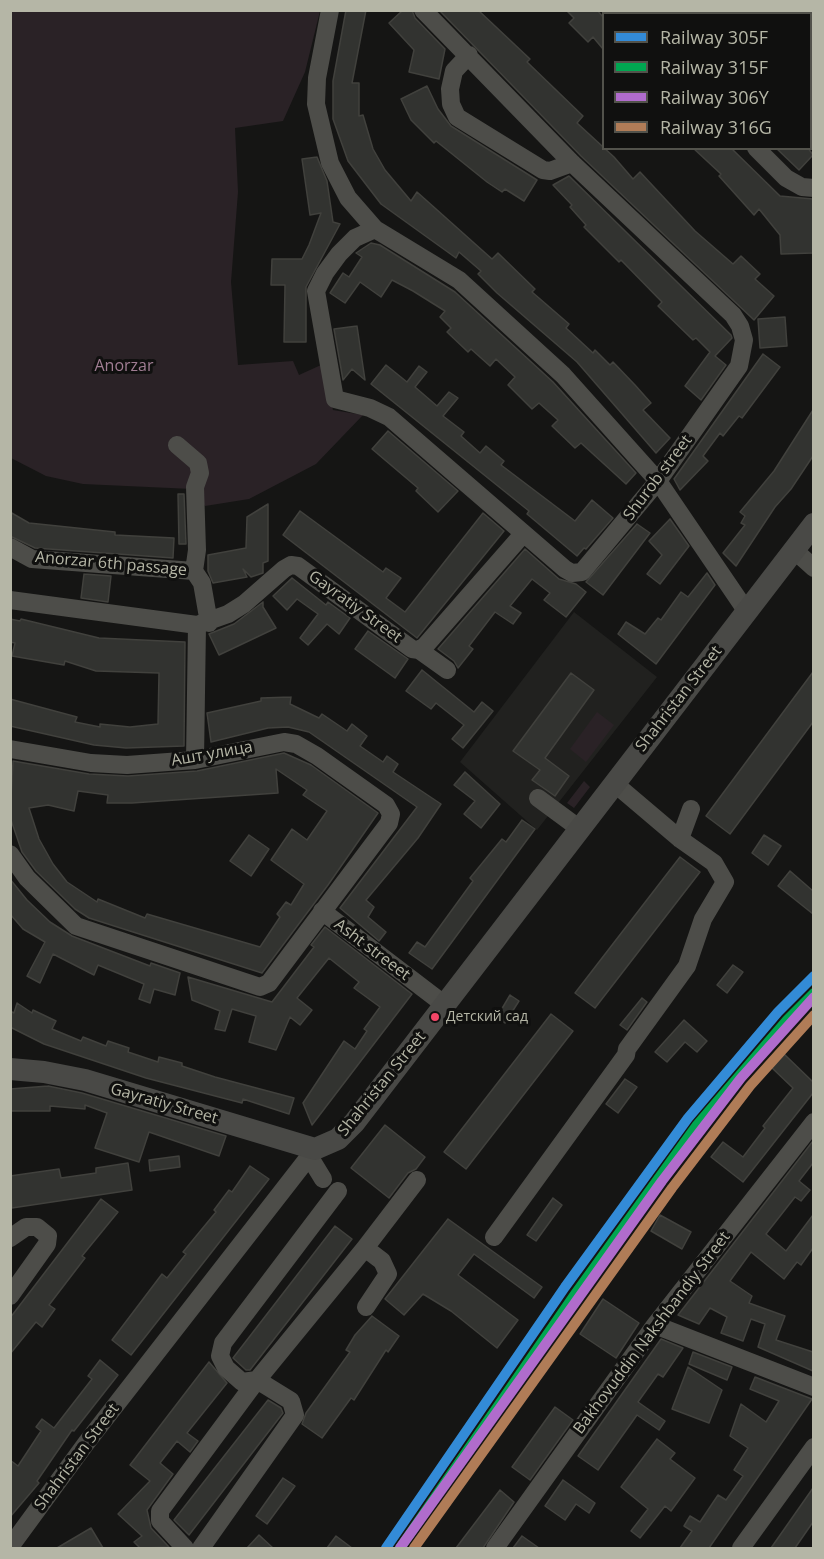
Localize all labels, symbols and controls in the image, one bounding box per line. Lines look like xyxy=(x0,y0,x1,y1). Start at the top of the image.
legend xyxy=(602,12,812,150)
text: Railway 305F xyxy=(660,25,768,49)
text: Railway 315F xyxy=(660,55,768,79)
text: Railway 306Y xyxy=(660,85,769,109)
text: Railway 316G xyxy=(660,115,772,139)
park label: Anorzar xyxy=(94,356,154,376)
street label: Shurob street xyxy=(620,431,696,525)
street label: Anorzar 6th passage xyxy=(34,548,188,580)
street label: Gayratiy Street xyxy=(305,567,405,647)
street label: Shahristan Street xyxy=(632,642,726,756)
street label: Ашт улица xyxy=(170,737,254,771)
street label: Asht streeet xyxy=(330,915,414,985)
place label: Детский сад xyxy=(446,1009,528,1025)
marker: Детский сад xyxy=(429,1011,441,1023)
street label: Shahristan Street xyxy=(334,1028,430,1140)
street label: Gayratiy Street xyxy=(108,1080,220,1128)
street label: Bakhovuddin Nakshbandiy Street xyxy=(570,1228,734,1438)
street label: Shahristan Street xyxy=(31,1400,123,1514)

